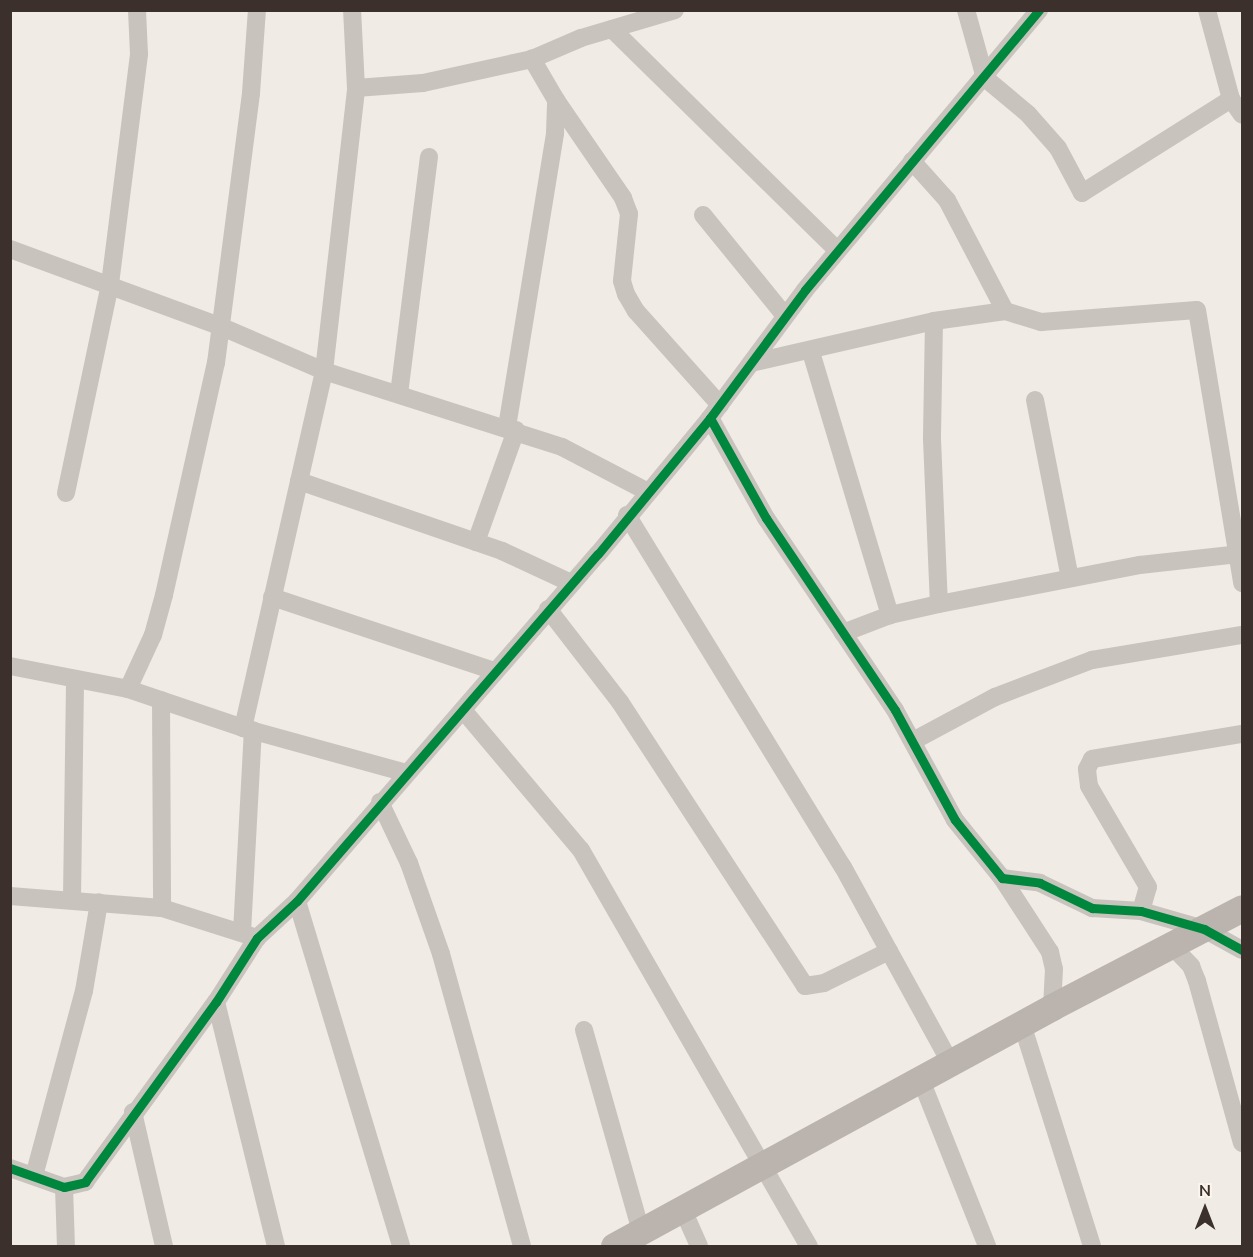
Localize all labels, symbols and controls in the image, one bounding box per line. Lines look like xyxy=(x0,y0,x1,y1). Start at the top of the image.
north arrow xyxy=(1175,1179,1235,1239)
text: N xyxy=(1199,1180,1211,1202)

